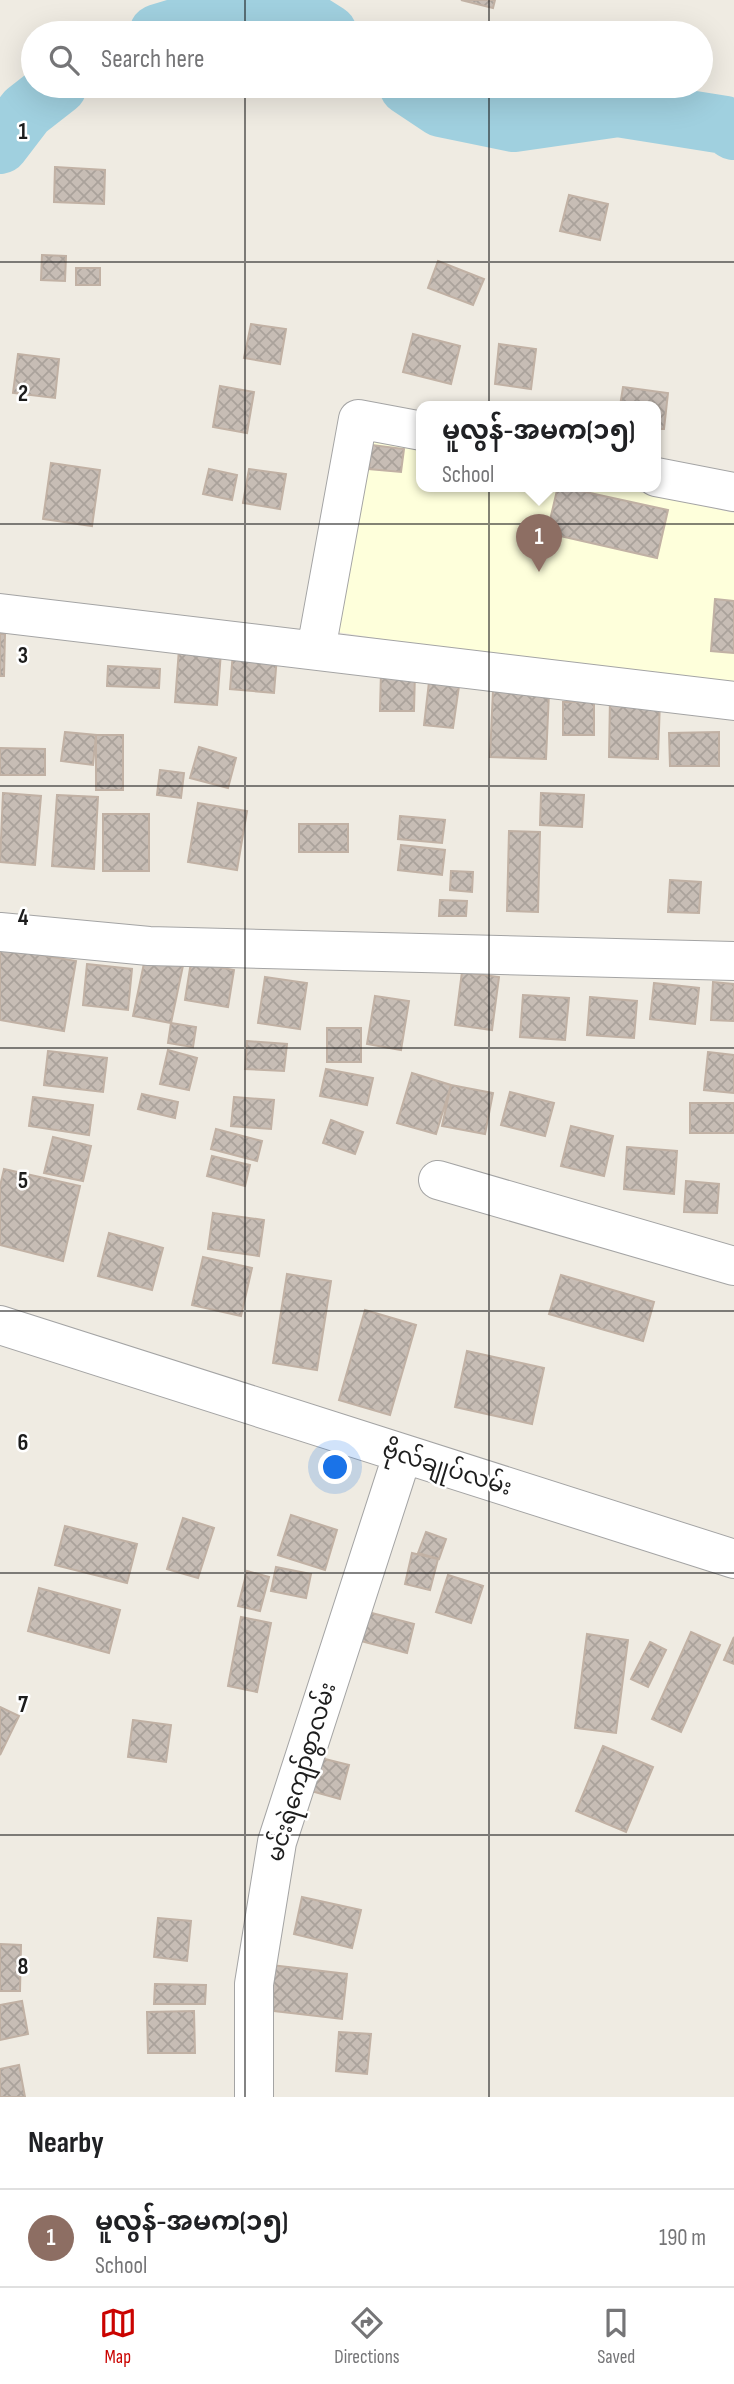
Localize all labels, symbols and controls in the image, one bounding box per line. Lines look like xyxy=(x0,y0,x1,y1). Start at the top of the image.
search box xyxy=(21,21,713,98)
icon: search xyxy=(45,41,83,79)
text: Search here xyxy=(101,44,204,75)
text: 1 xyxy=(18,118,28,146)
text: 2 xyxy=(18,380,28,408)
popup xyxy=(416,401,661,492)
text: မူလွန်-အမက(၁၅) xyxy=(442,416,635,447)
text: School xyxy=(442,461,494,489)
pin: 1 xyxy=(516,514,562,572)
text: 3 xyxy=(18,642,28,670)
text: 4 xyxy=(18,904,29,932)
text: 5 xyxy=(18,1167,28,1195)
text: 6 xyxy=(18,1429,28,1457)
street label: ဗိုလ်ချုပ်လမ်း xyxy=(378,1433,516,1506)
your location xyxy=(318,1450,352,1484)
street label: မင်းရဲကျော်စွာလမ်း xyxy=(259,1678,346,1866)
text: 7 xyxy=(18,1691,28,1719)
text: 8 xyxy=(18,1953,29,1981)
text: Nearby xyxy=(28,2125,104,2161)
text: မူလွန်-အမက(၁၅) xyxy=(95,2207,288,2238)
text: 1 xyxy=(46,2224,56,2252)
text: 190 m xyxy=(659,2224,706,2252)
text: School xyxy=(95,2252,147,2280)
tab: Map xyxy=(99,2304,137,2369)
tab: Directions xyxy=(334,2304,400,2369)
tab: Saved xyxy=(597,2304,635,2369)

